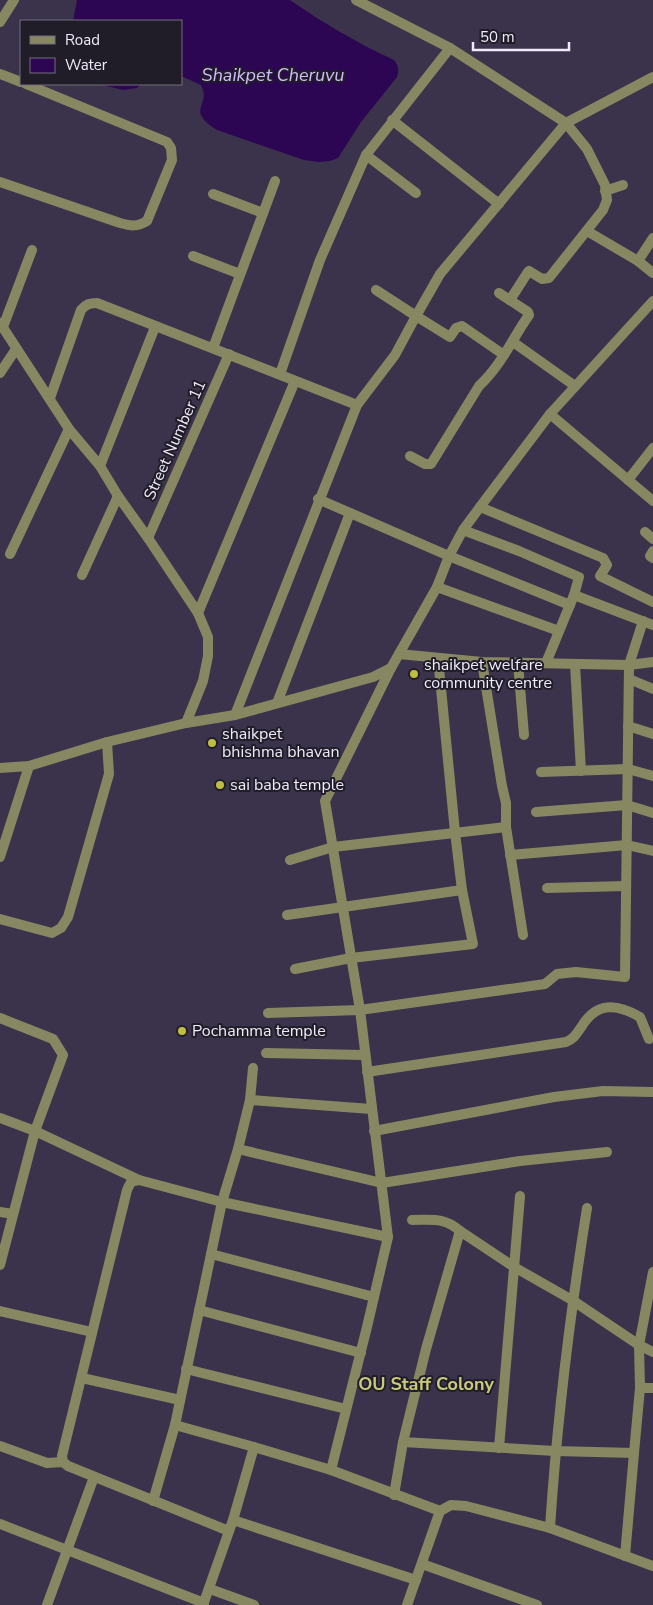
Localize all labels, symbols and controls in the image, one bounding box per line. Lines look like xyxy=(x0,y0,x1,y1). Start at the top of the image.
legend xyxy=(20,20,182,85)
scale bar xyxy=(473,20,569,52)
text: 50 m xyxy=(480,27,515,47)
text: Road xyxy=(65,30,100,50)
text: Water xyxy=(65,55,108,75)
water label: Shaikpet Cheruvu xyxy=(202,63,344,87)
street label: Street Number 11 xyxy=(139,377,211,503)
place label: shaikpet welfare community centre xyxy=(424,654,552,694)
marker: shaikpet welfare community centre xyxy=(408,668,420,680)
place label: shaikpet bhishma bhavan xyxy=(222,723,340,763)
marker: shaikpet bhishma bhavan xyxy=(206,737,218,749)
place label: sai baba temple xyxy=(230,774,344,796)
marker: sai baba temple xyxy=(214,779,226,791)
place label: Pochamma temple xyxy=(192,1020,326,1042)
marker: Pochamma temple xyxy=(176,1025,188,1037)
district label: OU Staff Colony xyxy=(358,1372,494,1396)

